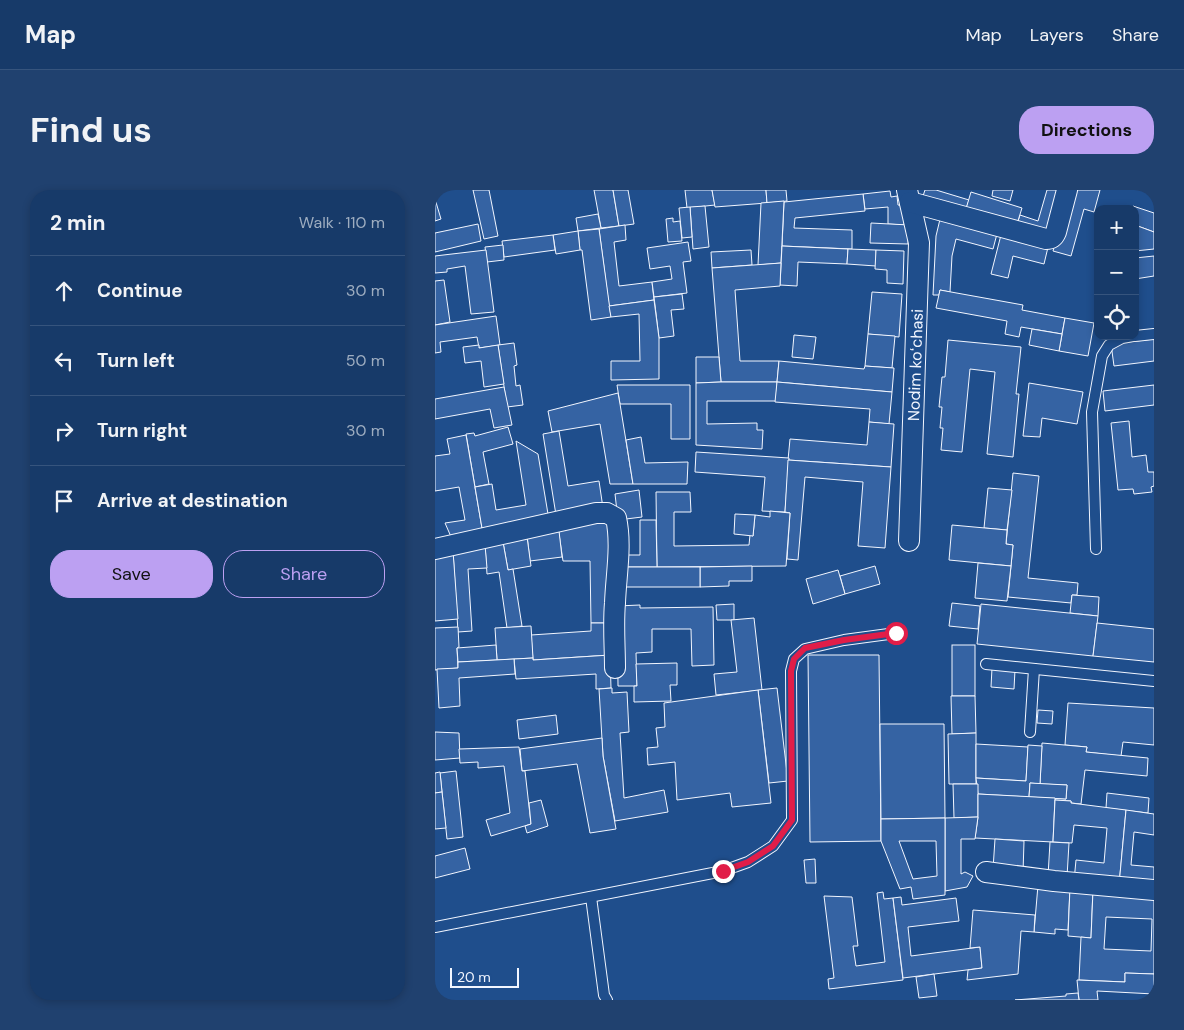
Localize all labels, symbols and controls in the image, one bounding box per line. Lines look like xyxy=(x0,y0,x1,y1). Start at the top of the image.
text: Map xyxy=(25,19,76,50)
text: Map xyxy=(966,23,1002,47)
text: Layers xyxy=(1030,23,1084,47)
text: Share xyxy=(1112,23,1159,47)
button: Directions xyxy=(1019,106,1154,154)
text: Find us xyxy=(30,107,152,153)
map controls xyxy=(1094,205,1139,340)
button: + xyxy=(1094,205,1139,250)
text: 2 min xyxy=(50,209,106,237)
text: Walk · 110 m xyxy=(299,212,385,233)
button: − xyxy=(1094,250,1139,295)
icon: ahead xyxy=(50,277,78,305)
text: Continue xyxy=(97,278,183,303)
text: 30 m xyxy=(346,280,385,301)
button: locate xyxy=(1094,295,1139,340)
street label: Nodim koʻchasi xyxy=(903,308,928,422)
icon: left xyxy=(50,347,78,375)
text: Turn left xyxy=(97,348,175,373)
text: 50 m xyxy=(346,350,385,371)
icon: right xyxy=(50,417,78,445)
text: Turn right xyxy=(97,418,187,443)
text: 30 m xyxy=(346,420,385,441)
icon: arrive xyxy=(50,487,78,515)
text: Arrive at destination xyxy=(97,488,288,513)
button: Save xyxy=(50,550,213,598)
button: Share xyxy=(223,550,385,598)
route start xyxy=(885,622,908,645)
route end xyxy=(712,860,735,883)
scale bar xyxy=(450,965,519,988)
text: 20 m xyxy=(457,968,491,986)

